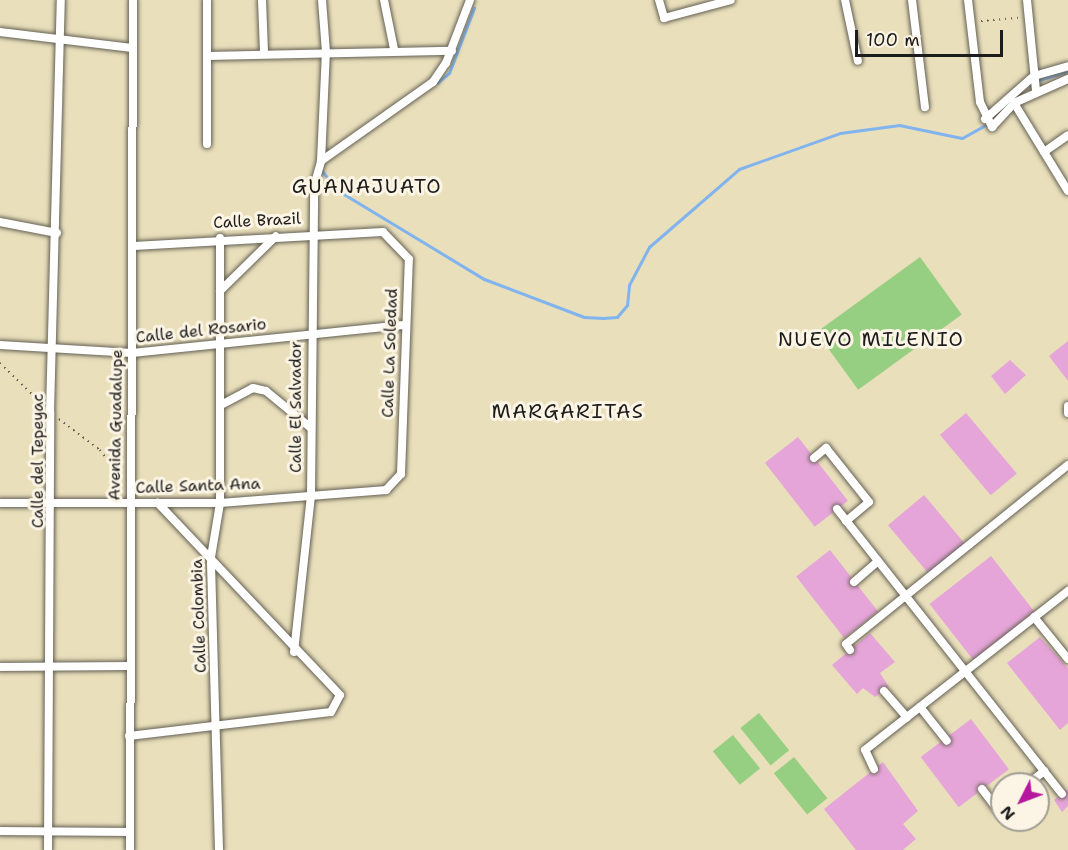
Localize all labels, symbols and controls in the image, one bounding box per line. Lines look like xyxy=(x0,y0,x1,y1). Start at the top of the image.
scale bar xyxy=(858,18,1006,56)
text: 100 m xyxy=(866,28,920,52)
district label: GUANAJUATO xyxy=(292,174,442,198)
street label: Calle Brazil xyxy=(213,209,301,233)
street label: Calle La Soledad xyxy=(378,288,402,418)
street label: Calle del Rosario xyxy=(135,315,267,347)
district label: NUEVO MILENIO xyxy=(778,327,964,351)
street label: Calle El Salvador xyxy=(286,341,306,473)
street label: Avenida Guadalupe xyxy=(105,349,127,501)
street label: Calle del Tepeyac xyxy=(28,394,48,528)
district label: MARGARITAS xyxy=(492,399,644,423)
street label: Calle Santa Ana xyxy=(135,474,261,498)
street label: Calle Colombia xyxy=(187,559,211,673)
north arrow xyxy=(990,772,1050,832)
text: N xyxy=(996,801,1020,825)

